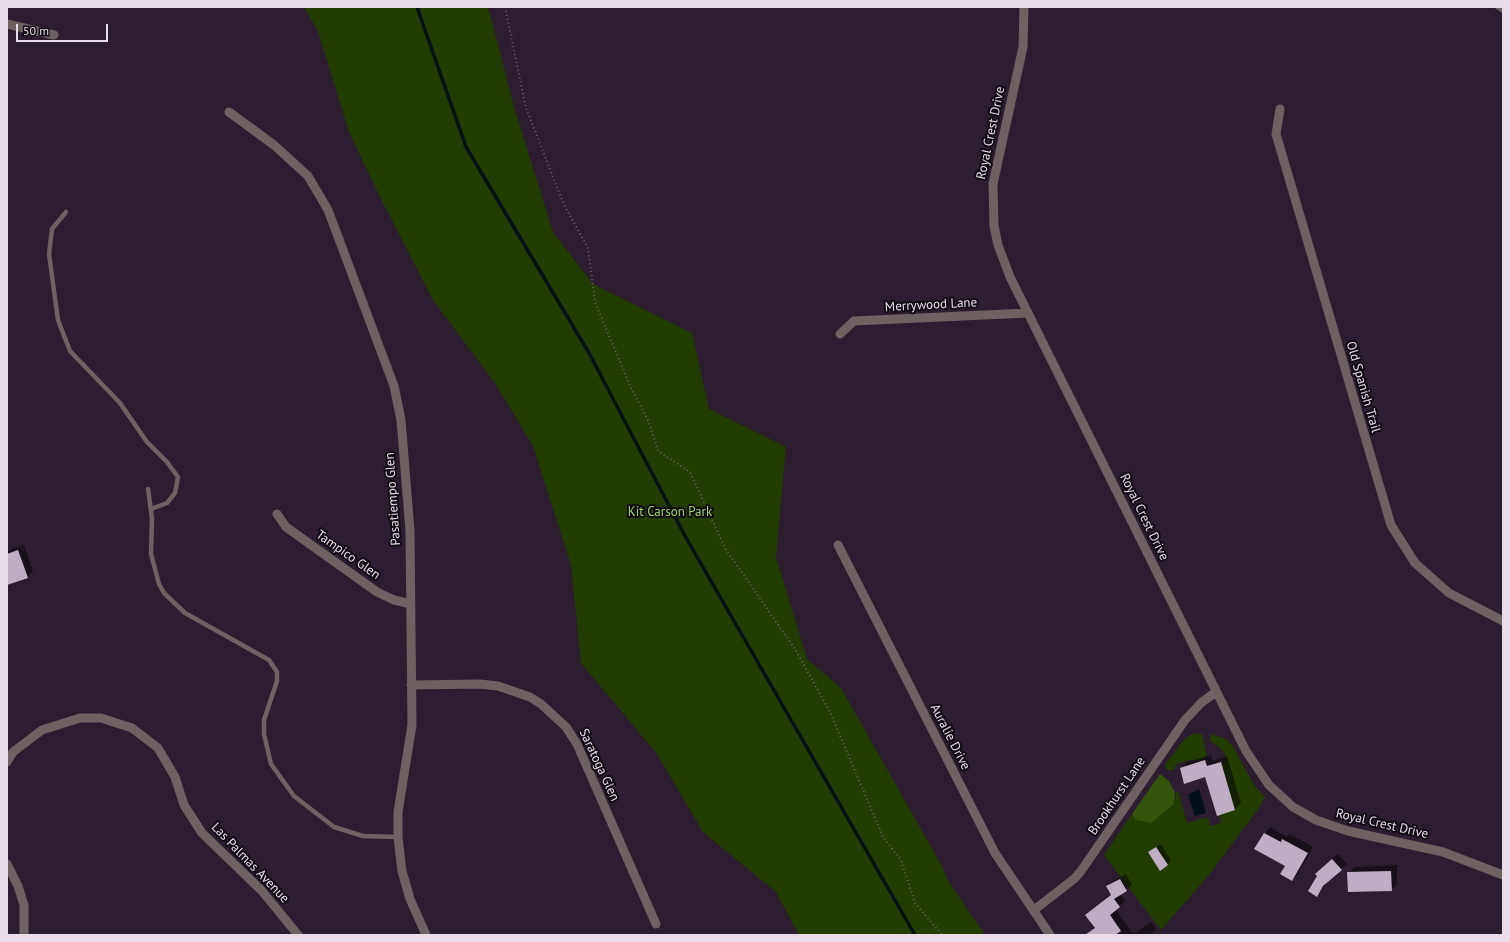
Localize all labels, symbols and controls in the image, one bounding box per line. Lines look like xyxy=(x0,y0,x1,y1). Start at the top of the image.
scale bar xyxy=(18,16,110,42)
text: 50 m xyxy=(23,23,49,38)
street label: Royal Crest Drive xyxy=(974,85,1008,181)
street label: Merrywood Lane xyxy=(885,295,977,315)
street label: Old Spanish Trail xyxy=(1343,340,1383,434)
street label: Pasatiempo Glen xyxy=(382,452,404,546)
street label: Royal Crest Drive xyxy=(1116,471,1172,563)
park label: Kit Carson Park xyxy=(628,504,712,520)
street label: Tampico Glen xyxy=(313,527,383,583)
street label: Auralie Drive xyxy=(927,701,973,773)
street label: Saratoga Glen xyxy=(575,726,623,804)
street label: Brookhurst Lane xyxy=(1085,754,1149,838)
street label: Royal Crest Drive xyxy=(1334,806,1430,842)
street label: Las Palmas Avenue xyxy=(208,820,292,906)

